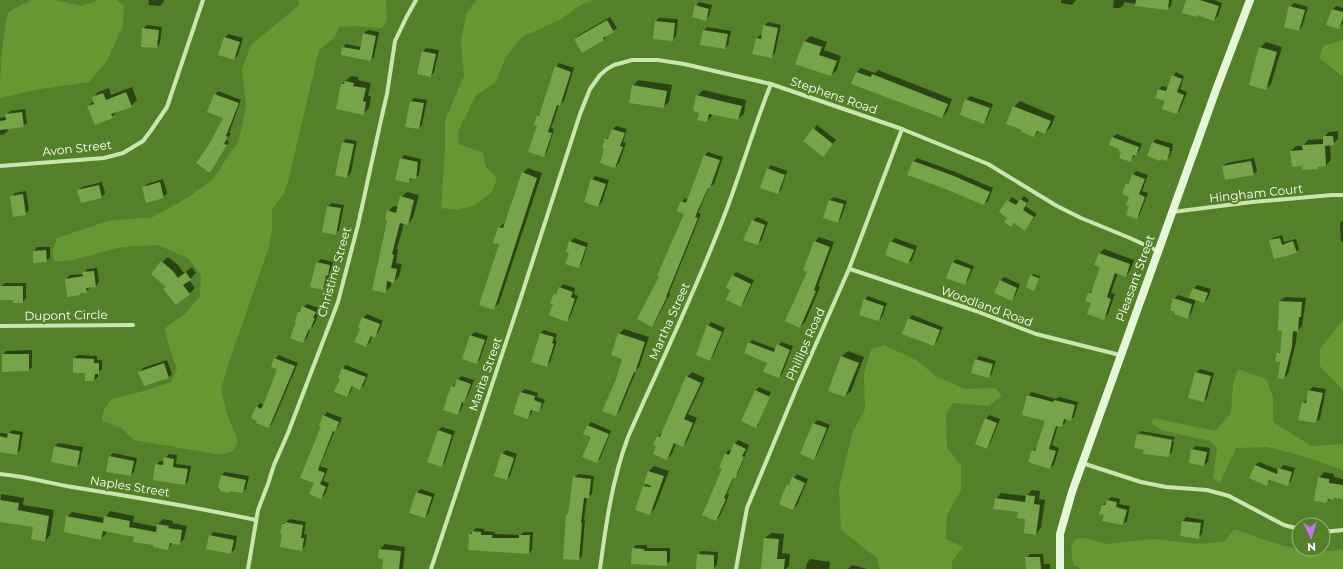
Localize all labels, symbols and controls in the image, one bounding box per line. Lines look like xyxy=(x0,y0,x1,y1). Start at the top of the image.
street label: Stephens Road xyxy=(788,73,880,117)
street label: Avon Street xyxy=(42,137,113,159)
street label: Hingham Court xyxy=(1208,181,1304,205)
street label: Christine Street xyxy=(314,225,354,319)
street label: Pleasant Street xyxy=(1112,232,1158,323)
street label: Martha Street xyxy=(645,280,693,362)
street label: Woodland Road xyxy=(939,282,1035,330)
street label: Phillips Road xyxy=(782,305,828,383)
street label: Dupont Circle xyxy=(24,307,108,323)
street label: Marita Street xyxy=(465,335,505,413)
street label: Naples Street xyxy=(89,472,171,500)
north arrow xyxy=(1291,517,1331,557)
text: N xyxy=(1307,540,1317,554)

